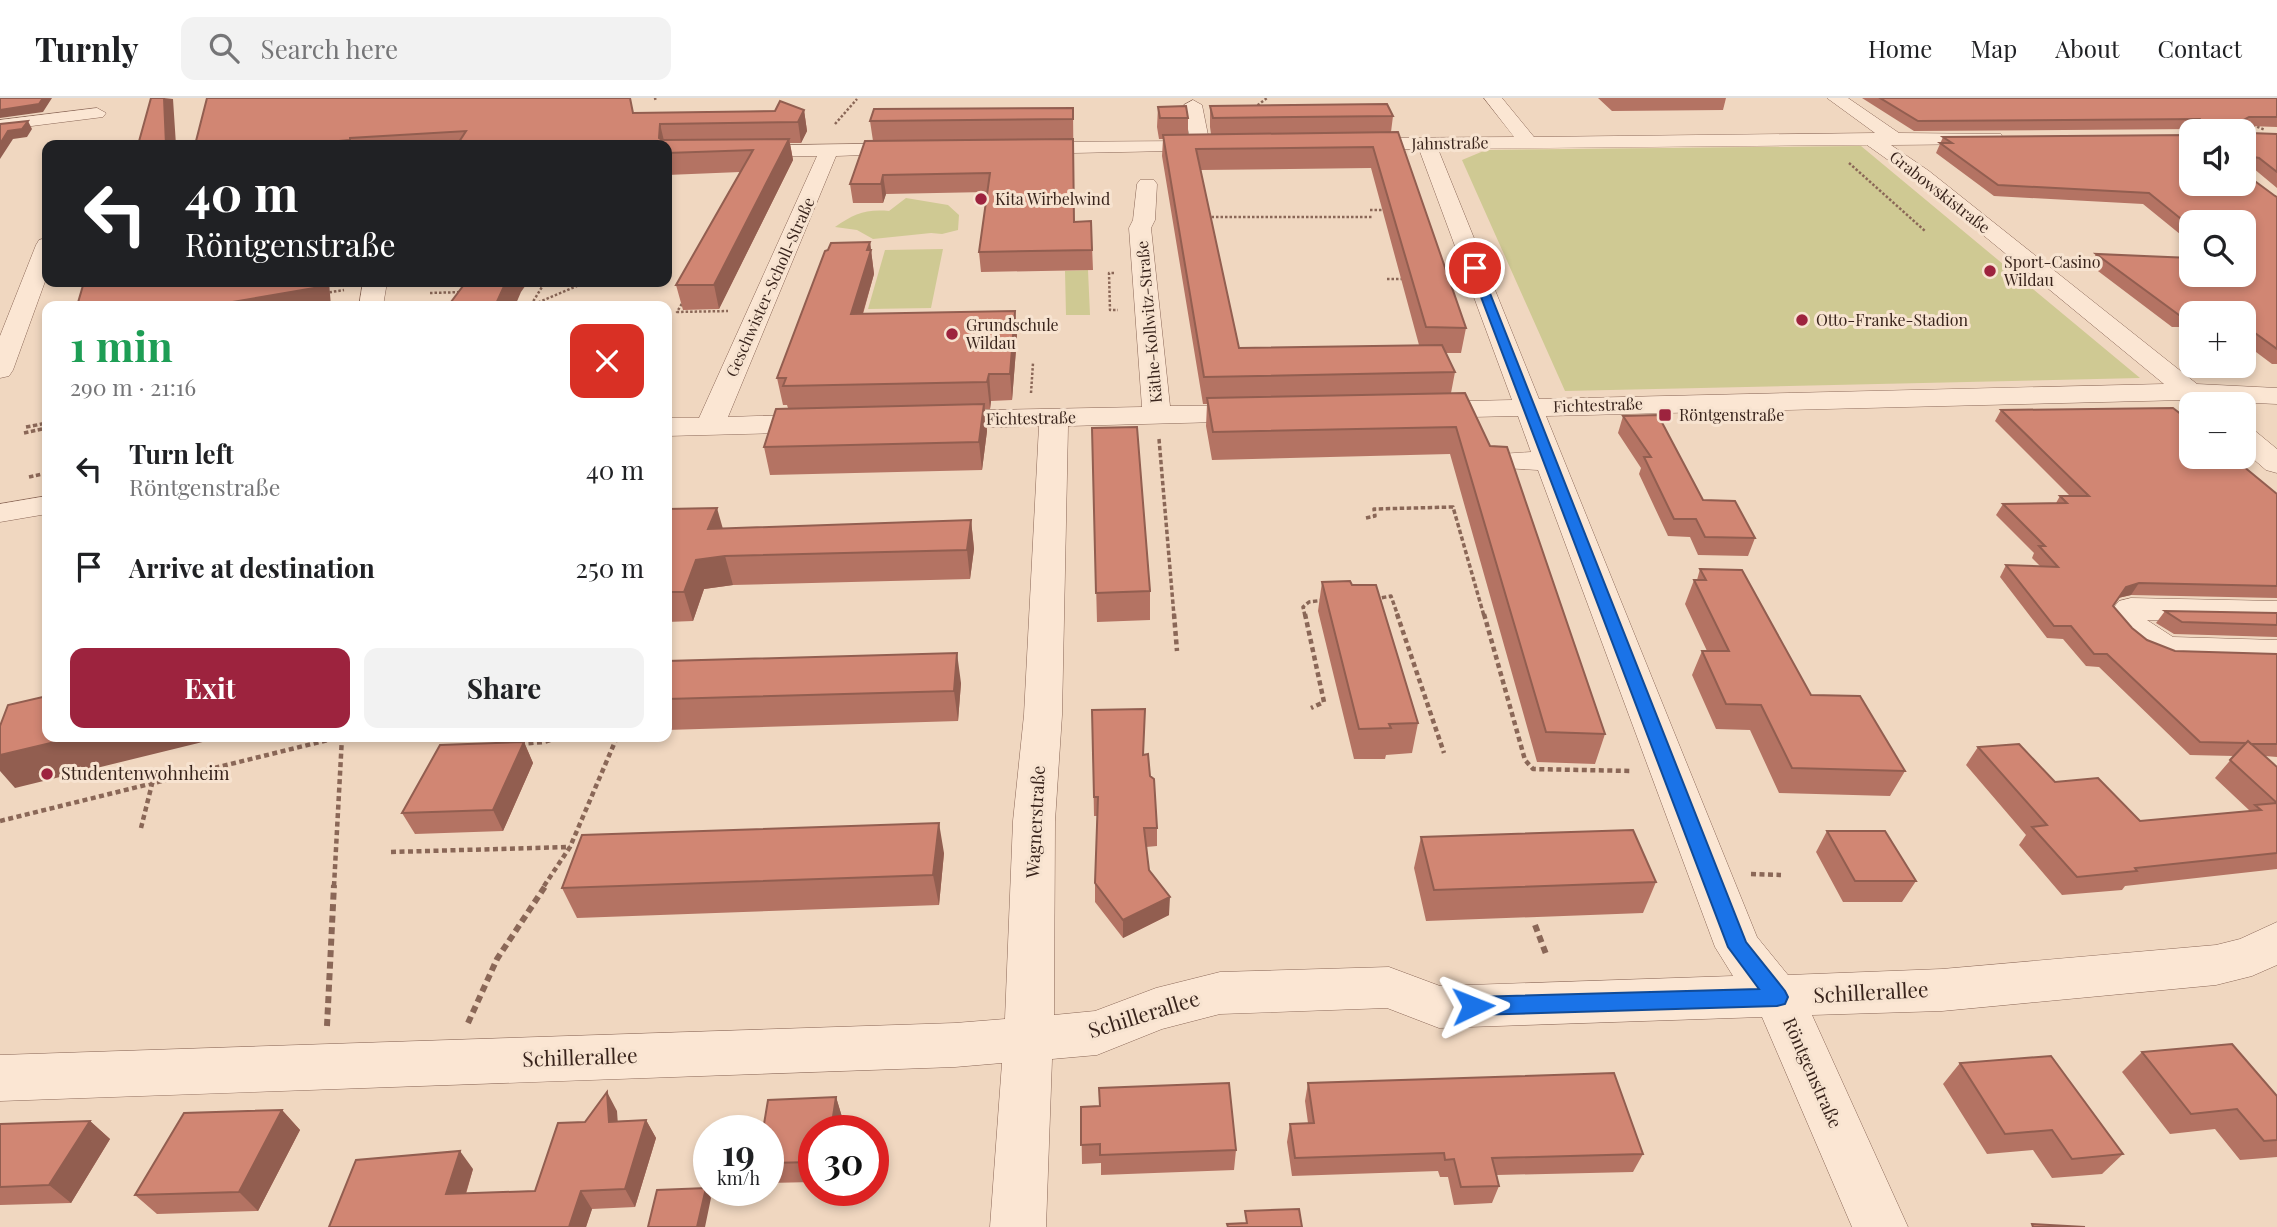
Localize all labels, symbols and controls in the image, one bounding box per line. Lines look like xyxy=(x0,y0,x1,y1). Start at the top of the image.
search box xyxy=(181,17,671,80)
text: Turnly xyxy=(35,26,139,70)
icon: search xyxy=(205,29,243,67)
text: Search here xyxy=(261,31,398,66)
text: Home xyxy=(1868,32,1932,64)
text: Map xyxy=(1970,32,2017,64)
text: About xyxy=(2055,32,2119,64)
text: Contact xyxy=(2157,32,2242,64)
map controls xyxy=(2179,119,2256,469)
button: sound xyxy=(2179,119,2256,196)
street label: Jahnstraße xyxy=(1410,131,1489,154)
street label: Grabowskistraße xyxy=(1886,146,1995,237)
text: 40 m xyxy=(185,159,298,224)
icon: left xyxy=(70,168,161,259)
place label: Kita Wirbelwind xyxy=(995,188,1110,209)
marker: Kita Wirbelwind xyxy=(973,191,989,207)
street label: Geschwister-Scholl-Straße xyxy=(720,194,819,380)
button: search xyxy=(2179,210,2256,287)
text: Röntgenstraße xyxy=(185,222,396,265)
pin xyxy=(1445,238,1505,298)
street label: Käthe-Kollwitz-Straße xyxy=(1131,240,1166,404)
icon: arrive xyxy=(1456,249,1494,287)
place label: Sport-Casino Wildau xyxy=(2003,251,2101,290)
marker: Sport-Casino Wildau xyxy=(1982,263,1998,279)
button: + xyxy=(2179,301,2256,378)
place label: Otto-Franke-Stadion xyxy=(1816,309,1968,330)
marker: Otto-Franke-Stadion xyxy=(1794,312,1810,328)
place label: Grundschule Wildau xyxy=(965,314,1059,353)
text: 1 min xyxy=(70,317,173,373)
button: close xyxy=(570,324,644,398)
marker: Grundschule Wildau xyxy=(944,326,960,342)
text: 290 m · 21:16 xyxy=(70,371,196,402)
street label: Fichtestraße xyxy=(1553,392,1643,417)
button: − xyxy=(2179,392,2256,469)
place label: Röntgenstraße xyxy=(1679,404,1784,425)
street label: Fichtestraße xyxy=(986,406,1076,429)
marker: Röntgenstraße xyxy=(1657,407,1673,423)
text: Turn left xyxy=(129,436,234,471)
icon: left xyxy=(70,450,108,488)
text: 40 m xyxy=(586,452,644,487)
text: Röntgenstraße xyxy=(129,471,280,502)
icon: arrive xyxy=(70,548,108,586)
text: Arrive at destination xyxy=(129,550,375,585)
text: 250 m xyxy=(576,550,644,585)
button: Exit xyxy=(70,648,350,728)
button: Share xyxy=(364,648,644,728)
place label: Studentenwohnheim xyxy=(61,761,230,785)
street label: Wagnerstraße xyxy=(1020,765,1050,880)
marker: Studentenwohnheim xyxy=(39,766,55,782)
position arrow xyxy=(1436,969,1510,1043)
street label: Schillerallee xyxy=(1813,974,1929,1008)
street label: Schillerallee xyxy=(1084,983,1203,1043)
street label: Röntgenstraße xyxy=(1778,1014,1848,1132)
street label: Schillerallee xyxy=(522,1040,638,1072)
speed limit sign: 30 xyxy=(798,1115,889,1206)
text: 19 xyxy=(722,1128,755,1175)
text: km/h xyxy=(717,1166,760,1190)

